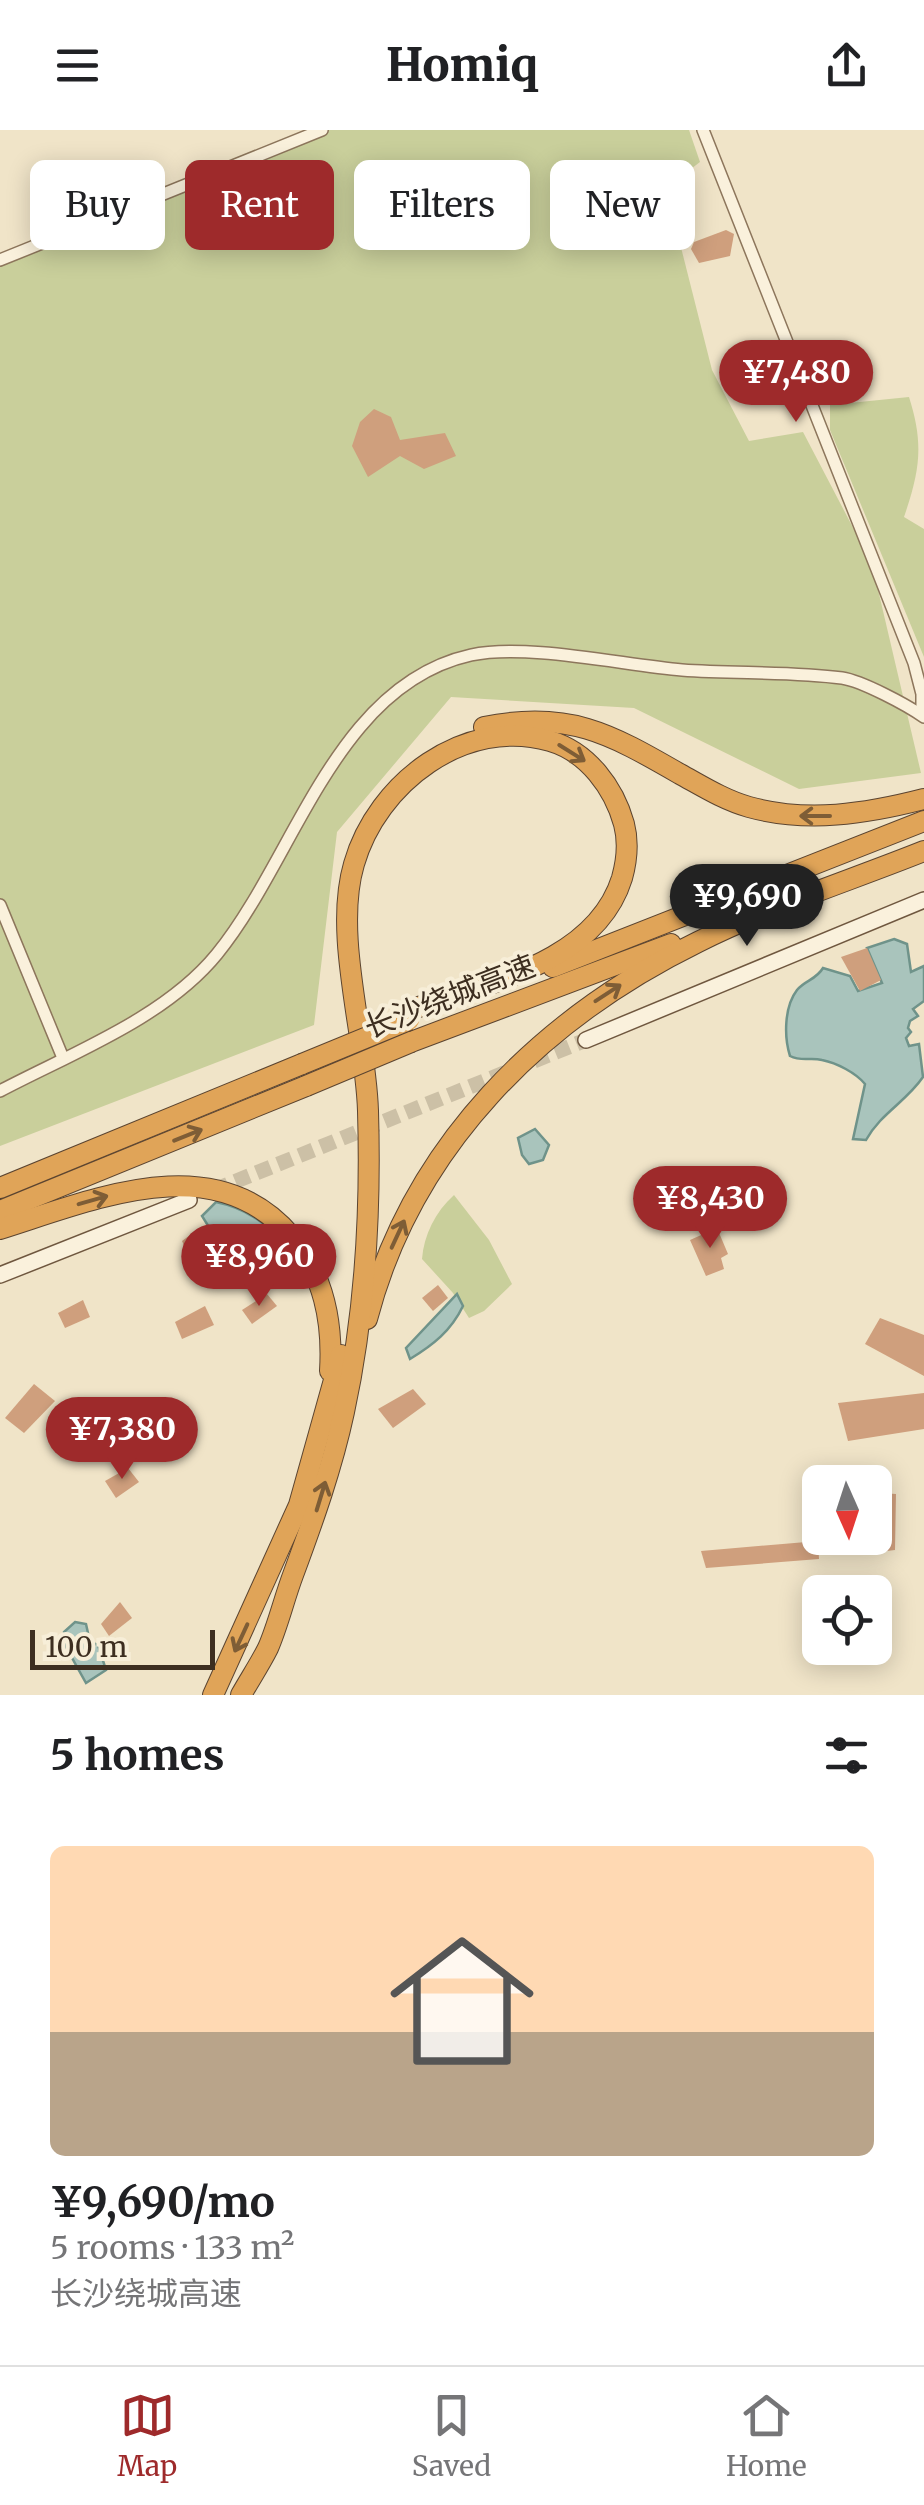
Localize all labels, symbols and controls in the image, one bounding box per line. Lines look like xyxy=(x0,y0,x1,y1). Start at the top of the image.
text: Homiq xyxy=(386,37,538,93)
icon: menu xyxy=(50,38,105,93)
icon: share xyxy=(819,38,874,93)
chip: Buy xyxy=(30,160,165,250)
chip: Rent xyxy=(185,160,334,250)
chip: Filters xyxy=(354,160,530,250)
chip: New xyxy=(550,160,695,250)
pin: ¥7,480 xyxy=(715,340,877,425)
text: ¥7,480 xyxy=(741,352,851,392)
one-way arrow xyxy=(557,743,586,764)
one-way arrow xyxy=(799,806,832,826)
pin: ¥9,690 xyxy=(666,864,828,949)
text: ¥9,690 xyxy=(692,876,802,916)
street label: 长沙绕城高速 xyxy=(359,946,540,1046)
one-way arrow xyxy=(594,983,622,1004)
one-way arrow xyxy=(172,1124,202,1142)
pin: ¥8,430 xyxy=(629,1166,791,1251)
text: ¥8,430 xyxy=(655,1178,765,1218)
one-way arrow xyxy=(77,1190,108,1209)
one-way arrow xyxy=(390,1220,408,1250)
pin: ¥8,960 xyxy=(178,1224,340,1309)
text: ¥8,960 xyxy=(203,1236,315,1276)
pin: ¥7,380 xyxy=(41,1397,203,1482)
text: ¥7,380 xyxy=(68,1409,176,1449)
north arrow xyxy=(802,1465,892,1555)
map controls xyxy=(802,1465,892,1665)
one-way arrow xyxy=(313,1481,331,1513)
button: locate xyxy=(802,1575,892,1665)
one-way arrow xyxy=(231,1622,249,1652)
scale bar xyxy=(30,1625,215,1670)
text: 100 m xyxy=(45,1629,127,1665)
icon: filters xyxy=(819,1728,874,1783)
text: 5 homes xyxy=(50,1729,224,1781)
icon: home xyxy=(372,1911,552,2091)
text: ¥9,690/mo xyxy=(50,2176,275,2228)
text: 5 rooms · 133 m² xyxy=(50,2228,294,2268)
text: 长沙绕城高速 xyxy=(50,2274,242,2314)
tab: Map xyxy=(117,2388,177,2484)
tab: Saved xyxy=(412,2388,491,2484)
tab: Home xyxy=(726,2388,807,2484)

